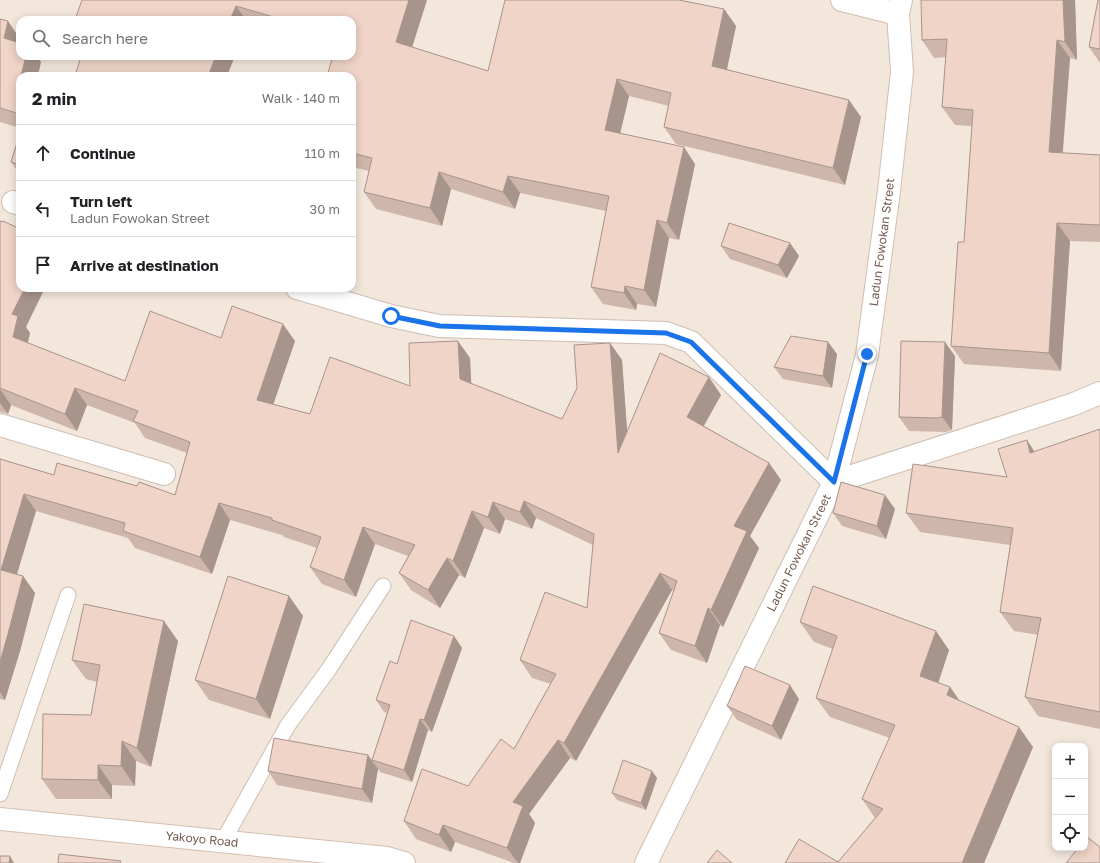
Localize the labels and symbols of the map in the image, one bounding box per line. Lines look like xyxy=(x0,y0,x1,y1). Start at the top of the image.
street label: Ladun Fowokan Street xyxy=(866,177,897,307)
route start xyxy=(382,307,400,325)
route end xyxy=(858,345,876,363)
street label: Ladun Fowokan Street xyxy=(763,491,834,614)
street label: Yakoyo Road xyxy=(165,828,239,850)

